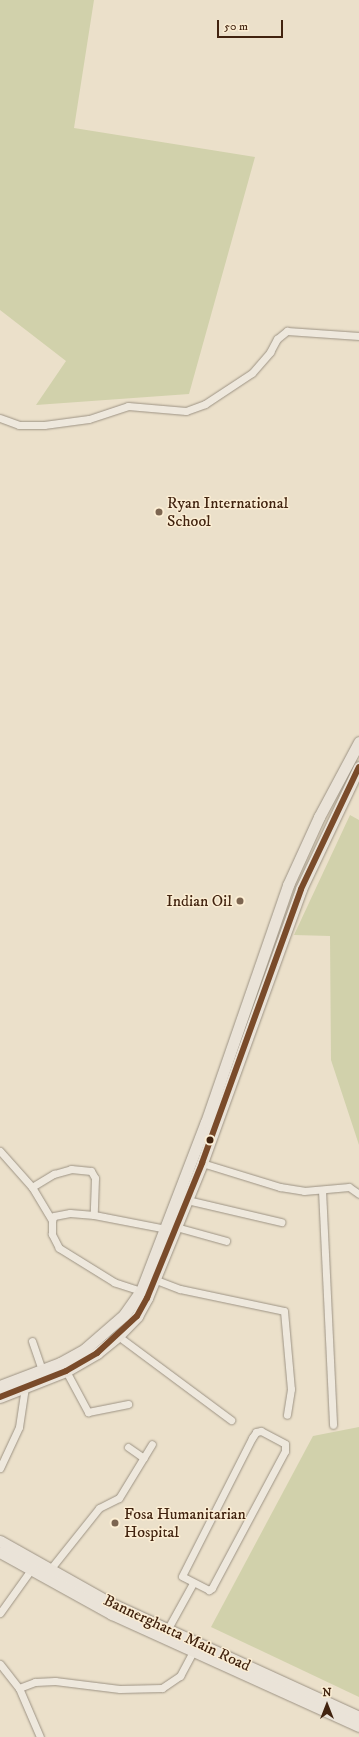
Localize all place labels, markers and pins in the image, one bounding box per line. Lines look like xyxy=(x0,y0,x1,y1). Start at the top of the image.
place label: Ryan International School xyxy=(167,493,288,531)
marker: Ryan International School xyxy=(154,507,164,517)
place label: Indian Oil xyxy=(166,891,232,911)
marker: Indian Oil xyxy=(235,896,245,906)
unlabelled marker xyxy=(205,1135,215,1145)
place label: Fosa Humanitarian Hospital xyxy=(124,1504,246,1542)
marker: Fosa Humanitarian Hospital xyxy=(109,1517,121,1529)

